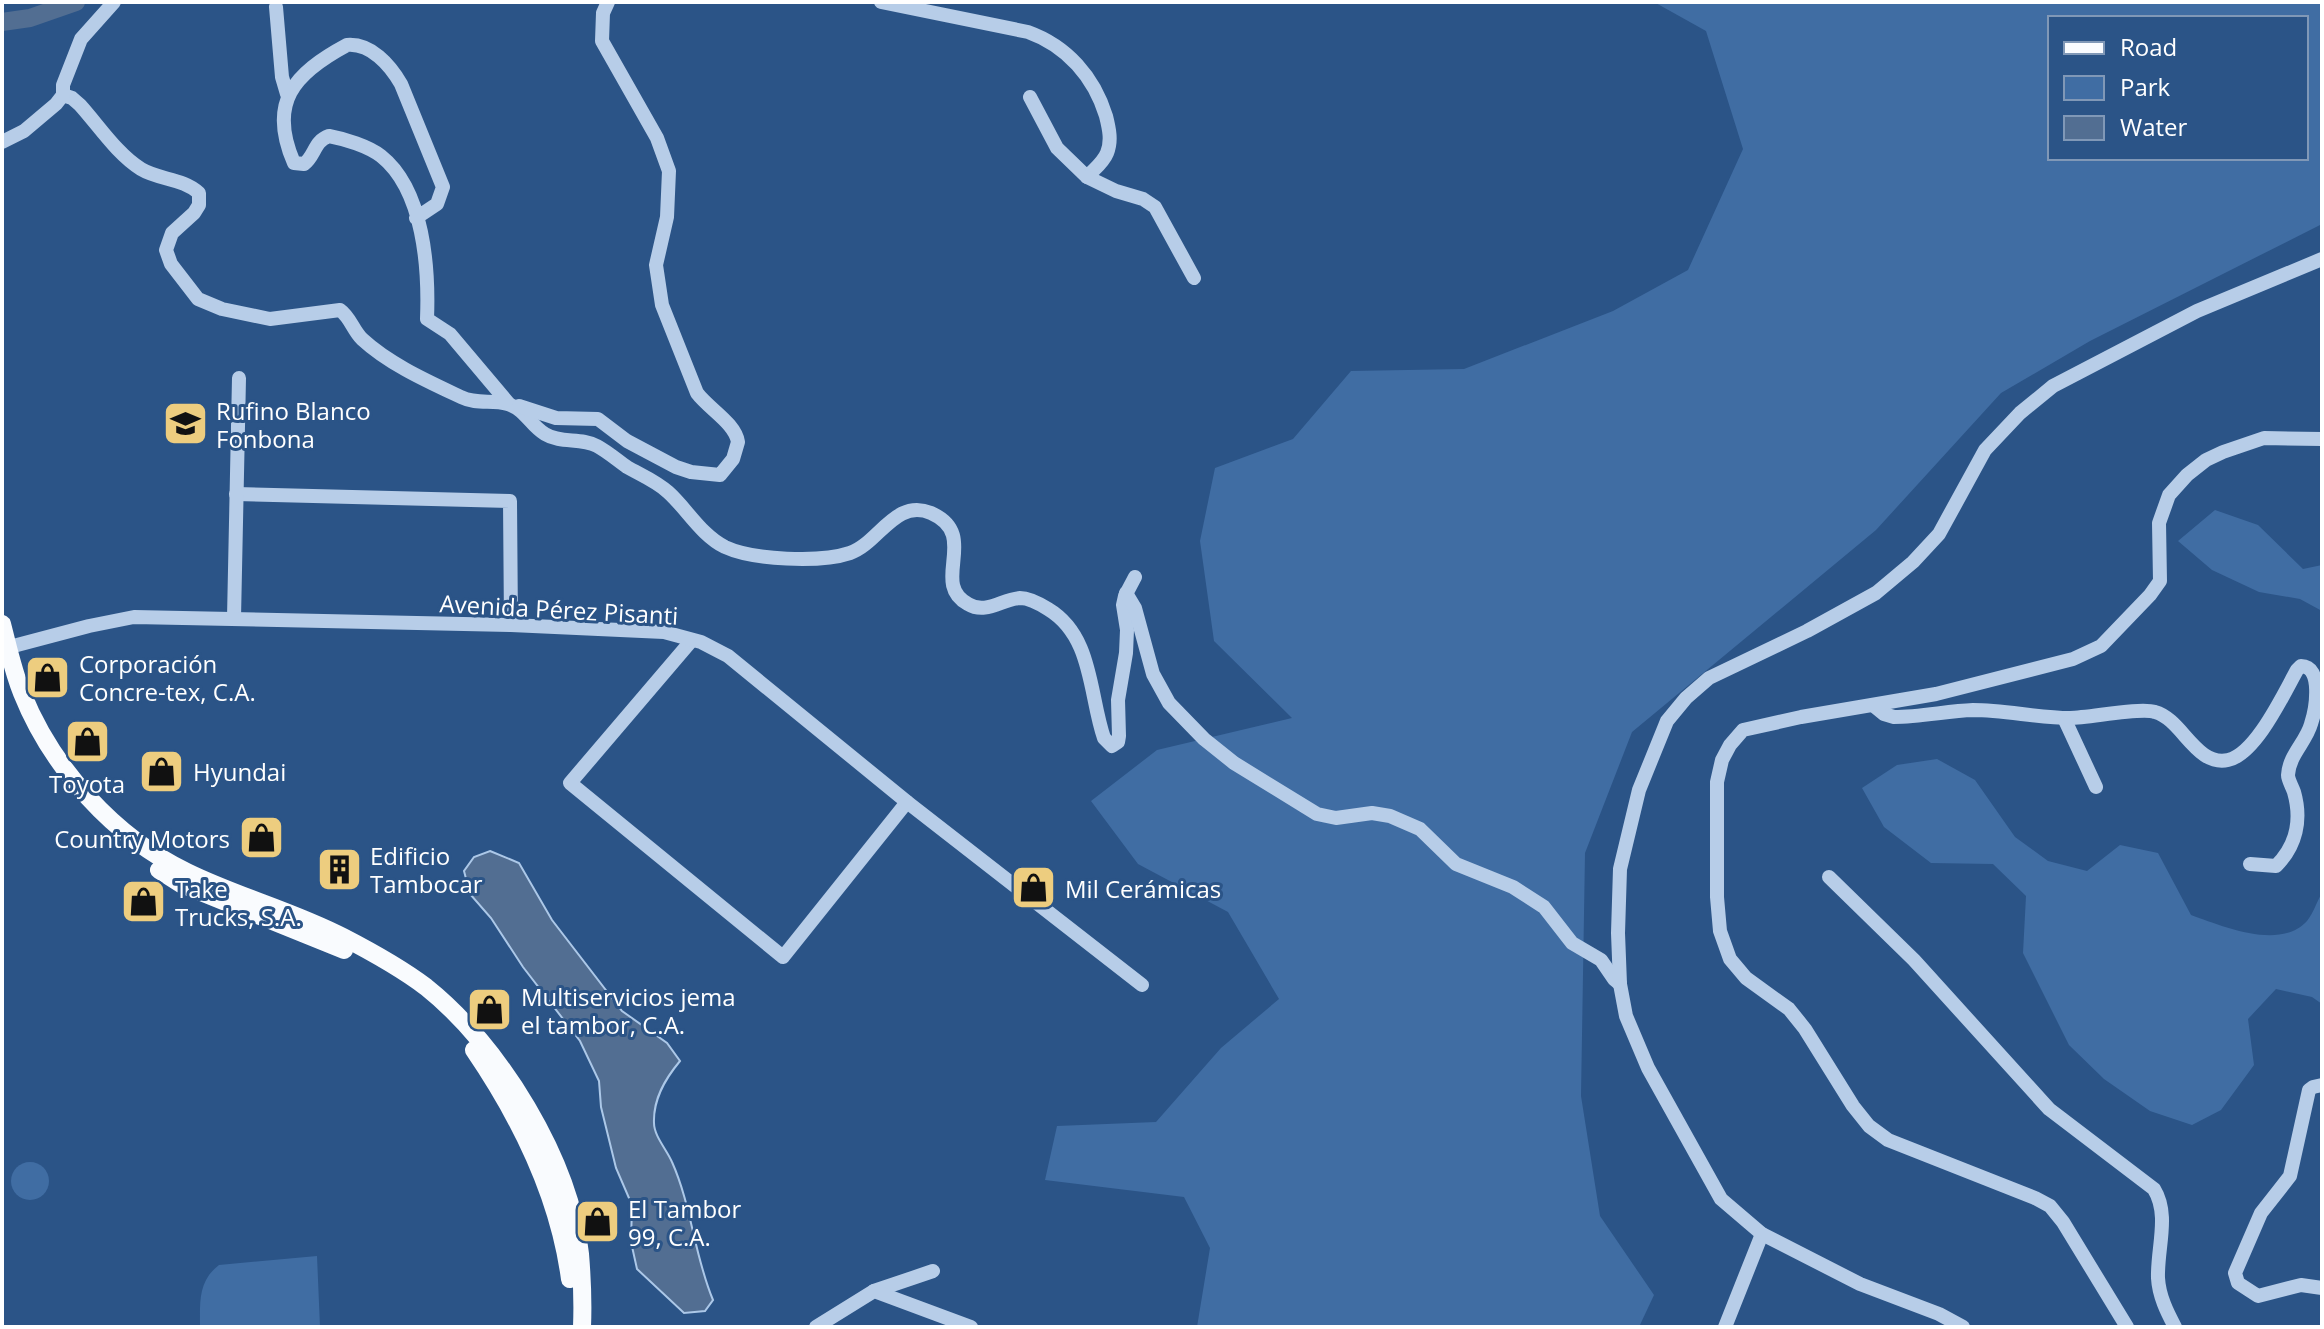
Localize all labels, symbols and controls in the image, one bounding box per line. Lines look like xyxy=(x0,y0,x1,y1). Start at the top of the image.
legend xyxy=(2048,16,2308,160)
text: Road xyxy=(2120,30,2177,63)
text: Park xyxy=(2120,70,2171,103)
text: Water xyxy=(2120,110,2188,143)
place label: Rufino Blanco Fonbona xyxy=(216,394,371,455)
school or university icon: Rufino Blanco Fonbona xyxy=(161,400,209,448)
street label: Avenida Pérez Pisanti xyxy=(439,586,679,632)
place label: Corporación Concre-tex, C.A. xyxy=(79,647,256,708)
shop icon: Corporación Concre-tex, C.A. xyxy=(24,653,72,701)
shop icon: Toyota xyxy=(63,717,111,765)
shop icon: Hyundai xyxy=(138,747,186,795)
place label: Hyundai xyxy=(193,755,286,788)
place label: Toyota xyxy=(49,767,125,800)
shop icon: Country Motors xyxy=(237,814,285,862)
place label: Country Motors xyxy=(54,822,230,855)
place label: Edificio Tambocar xyxy=(370,839,483,900)
building icon: Edificio Tambocar xyxy=(315,845,363,893)
shop icon: Mil Cerámicas xyxy=(1010,864,1058,912)
place label: Take Trucks, S.A. xyxy=(175,872,302,933)
place label: Mil Cerámicas xyxy=(1065,872,1221,905)
shop icon: Take Trucks, S.A. xyxy=(120,878,168,926)
place label: Multiservicios jema el tambor, C.A. xyxy=(521,980,736,1041)
shop icon: Multiservicios jema el tambor, C.A. xyxy=(466,986,514,1034)
place label: El Tambor 99, C.A. xyxy=(628,1192,742,1253)
shop icon: El Tambor 99, C.A. xyxy=(573,1198,621,1246)

